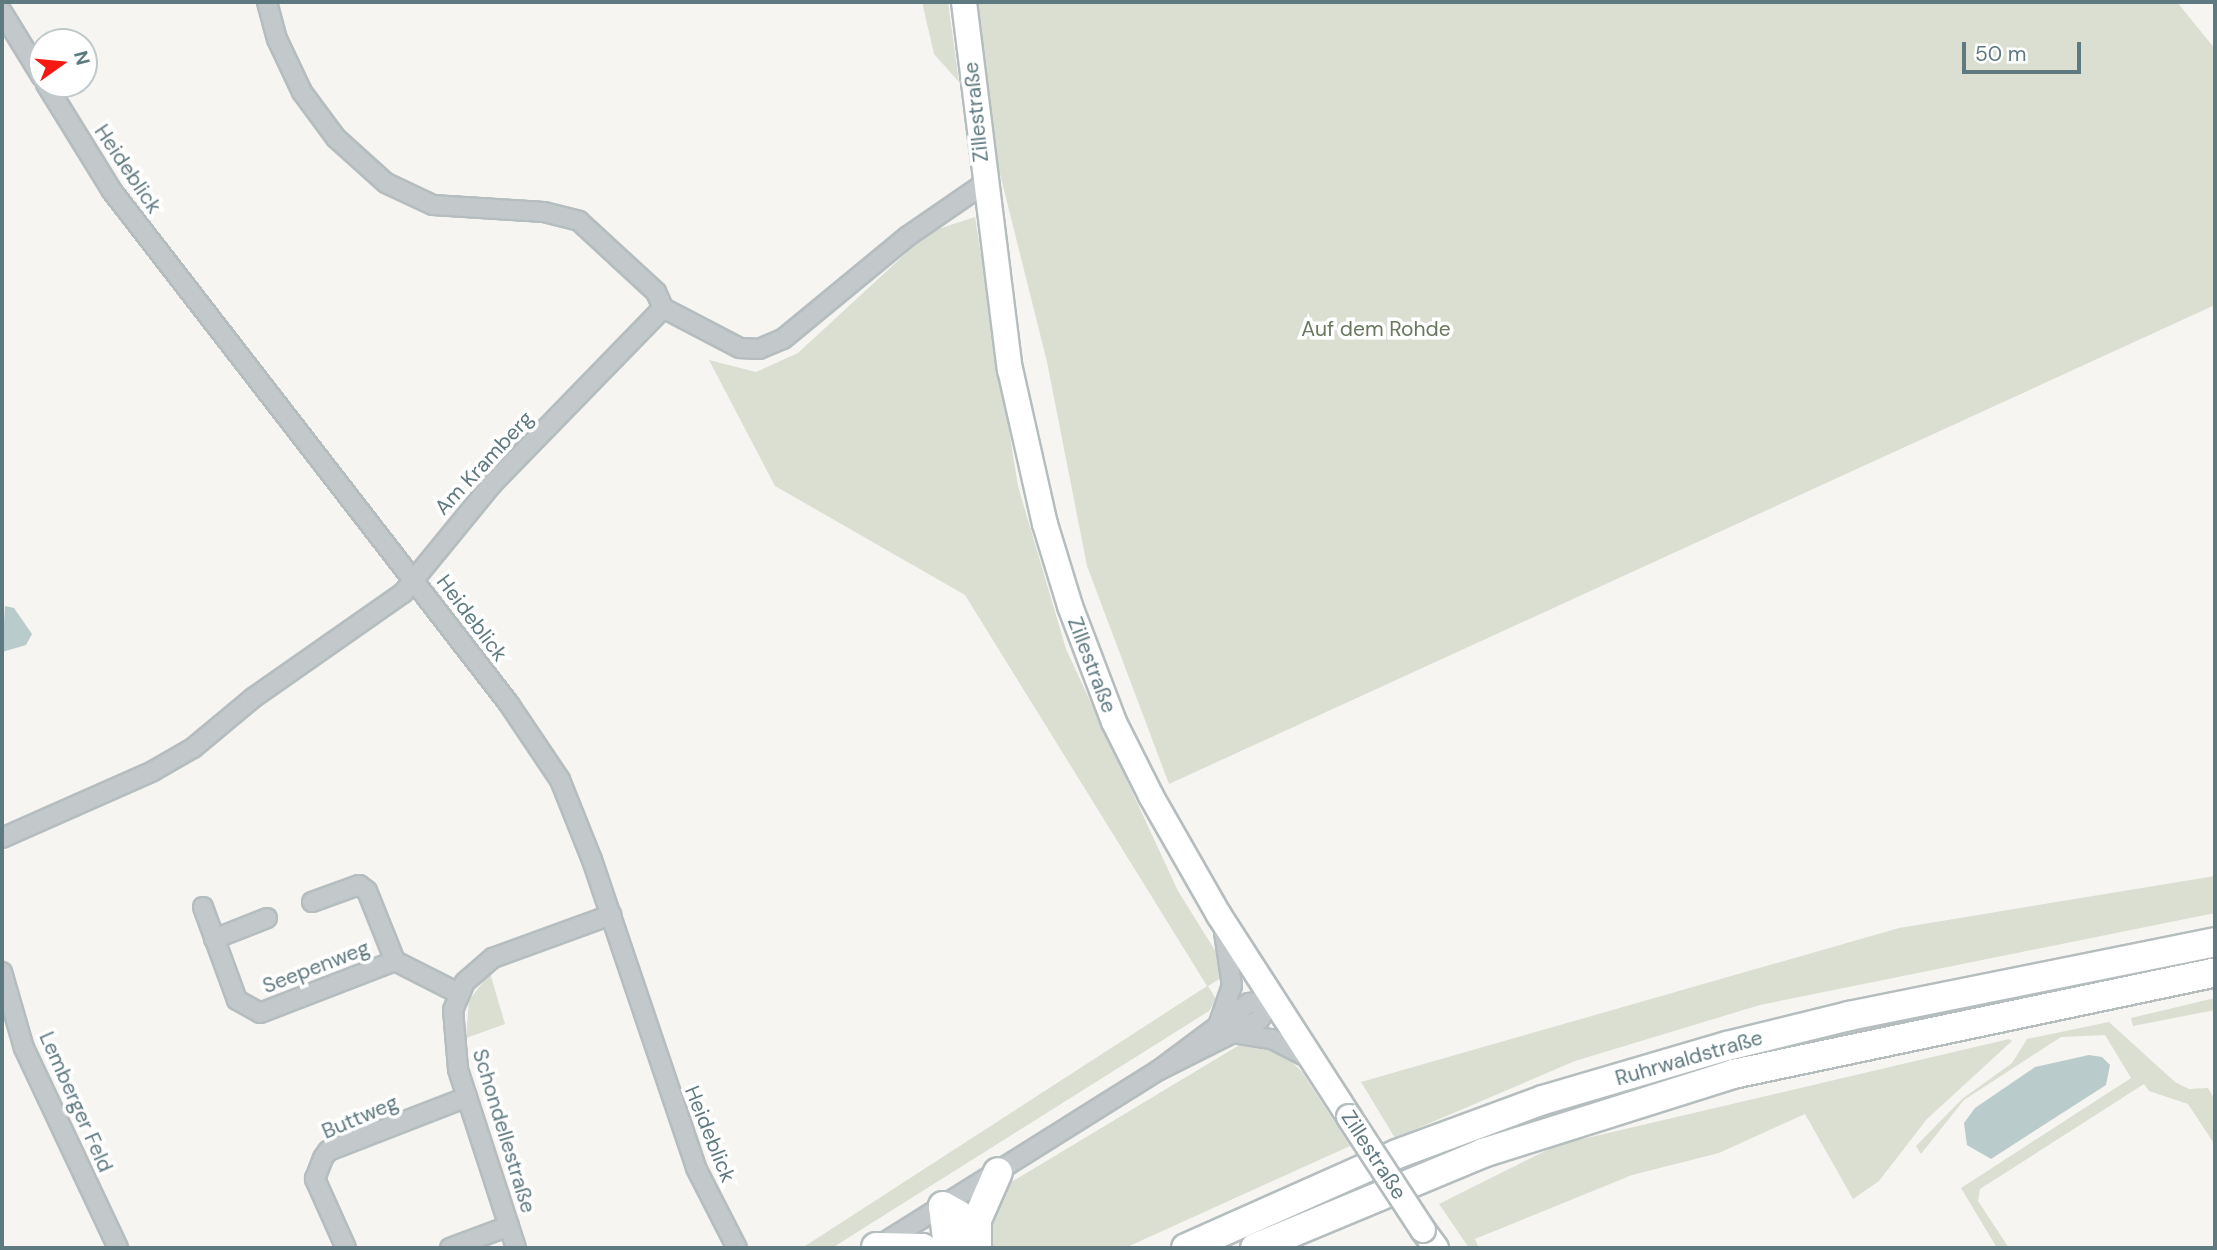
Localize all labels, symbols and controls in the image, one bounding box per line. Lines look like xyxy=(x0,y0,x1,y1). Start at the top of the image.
north arrow xyxy=(28,28,98,98)
scale bar xyxy=(1965,28,2084,72)
text: 50 m xyxy=(1975,40,2026,68)
text: N xyxy=(68,48,96,68)
street label: Zillestraße xyxy=(958,61,994,163)
street label: Heideblick xyxy=(89,120,167,218)
park label: Auf dem Rohde xyxy=(1301,316,1451,342)
street label: Am Kramberg xyxy=(430,406,538,520)
street label: Heideblick xyxy=(431,570,513,666)
street label: Zillestraße xyxy=(1062,613,1122,717)
street label: Seepenweg xyxy=(259,935,373,999)
street label: Ruhrwaldstraße xyxy=(1612,1025,1766,1091)
street label: Lemberger Feld xyxy=(34,1028,118,1176)
street label: Schondellestraße xyxy=(467,1046,541,1216)
street label: Heideblick xyxy=(679,1082,741,1186)
street label: Buttweg xyxy=(318,1090,402,1144)
street label: Zillestraße xyxy=(1336,1106,1412,1204)

